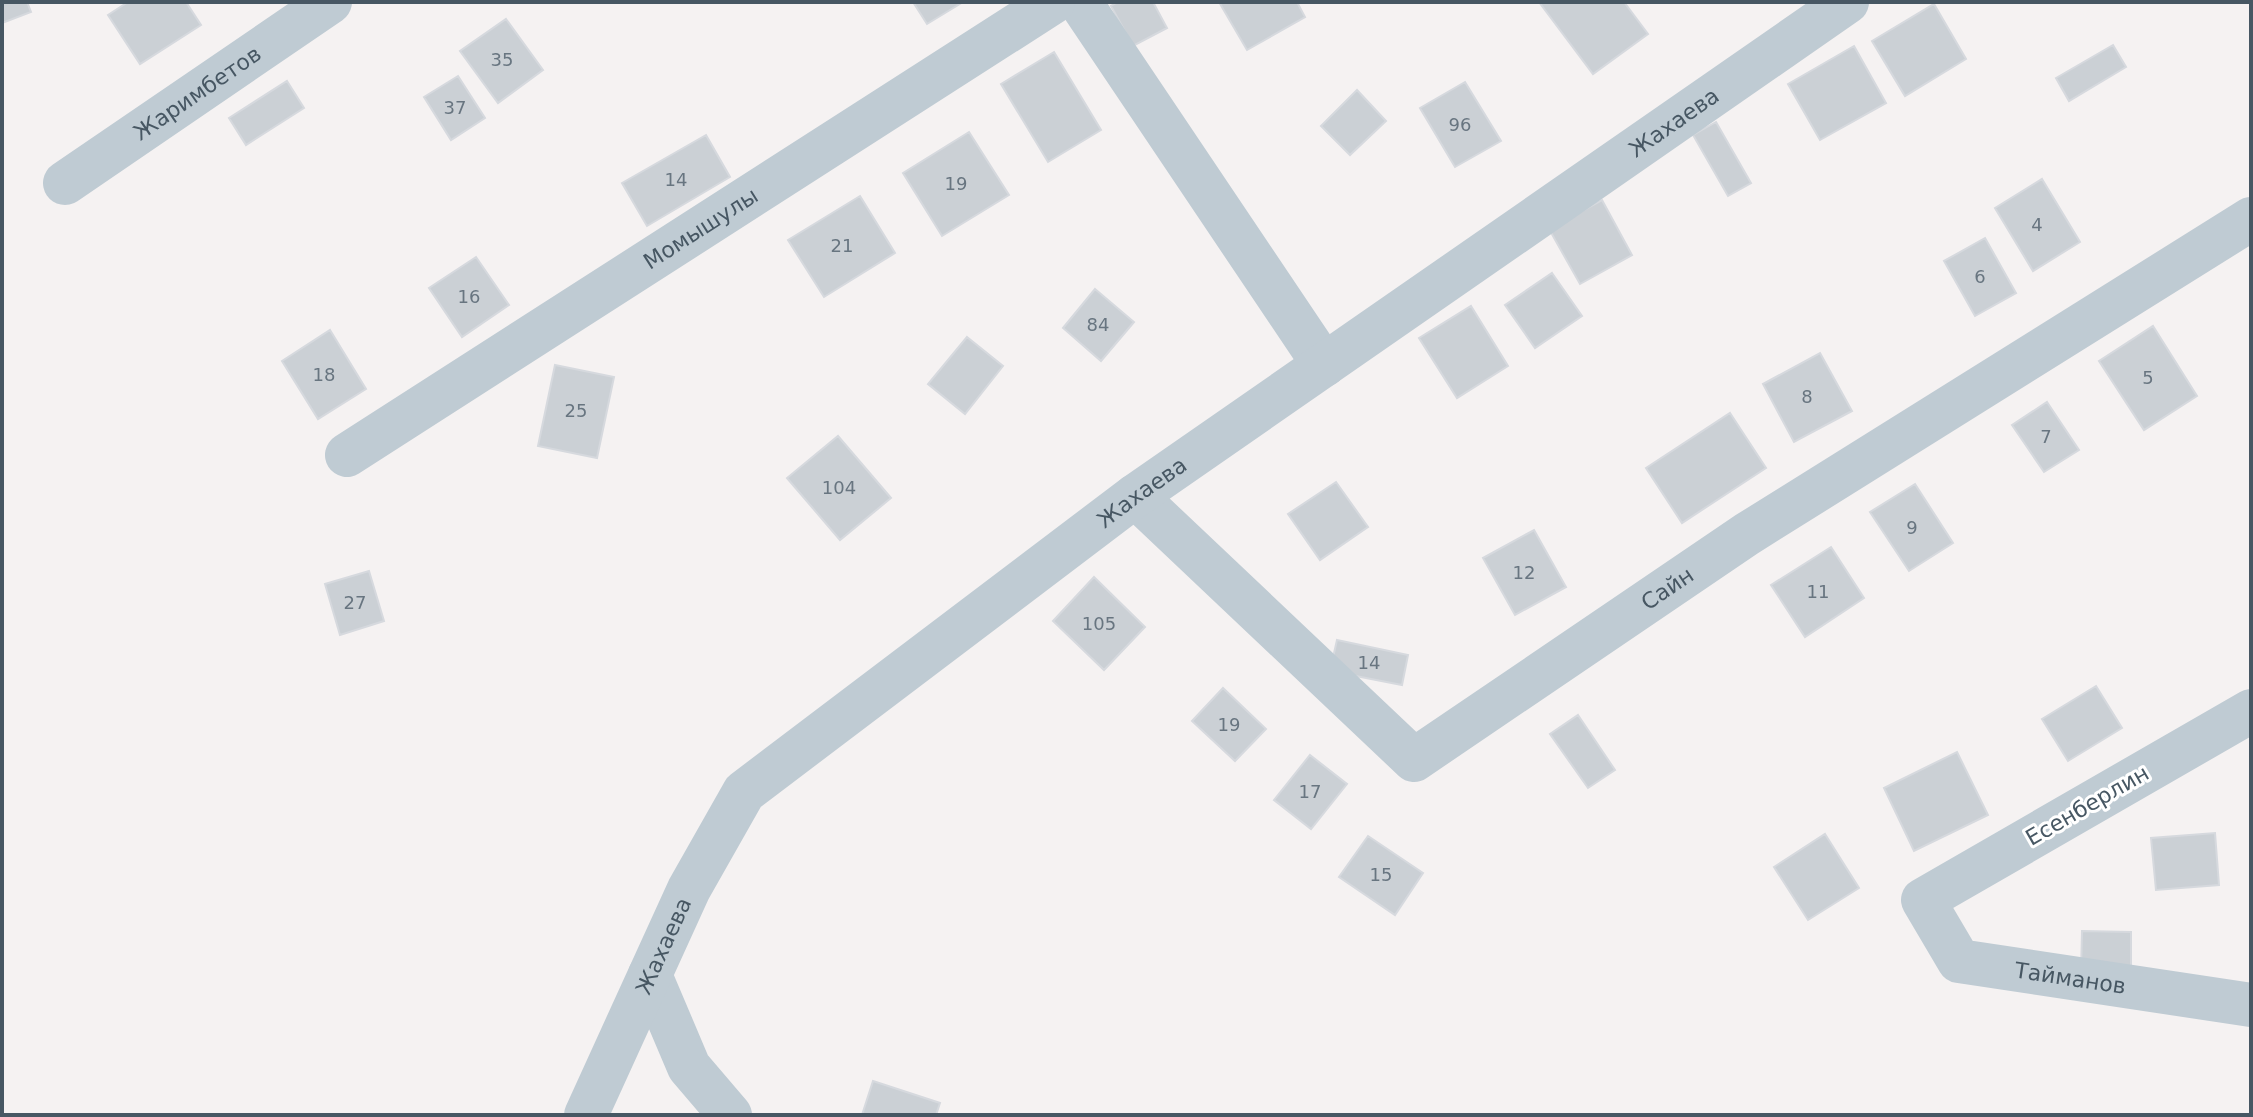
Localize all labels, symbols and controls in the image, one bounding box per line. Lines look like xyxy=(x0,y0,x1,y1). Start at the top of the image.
street label: Жаримбетов xyxy=(129,41,266,145)
house number: 35 xyxy=(491,49,513,70)
street label: Жахаева xyxy=(1624,83,1724,162)
house number: 37 xyxy=(444,97,466,118)
house number: 96 xyxy=(1449,114,1471,135)
house number: 14 xyxy=(665,169,687,190)
house number: 19 xyxy=(945,173,967,194)
street label: Момышулы xyxy=(639,183,763,275)
house number: 4 xyxy=(2031,214,2043,235)
house number: 21 xyxy=(831,235,853,256)
house number: 6 xyxy=(1974,266,1986,287)
house number: 16 xyxy=(458,286,480,307)
house number: 84 xyxy=(1087,314,1109,335)
house number: 18 xyxy=(313,364,335,385)
house number: 5 xyxy=(2142,367,2154,388)
house number: 8 xyxy=(1801,386,1813,407)
house number: 25 xyxy=(565,400,587,421)
house number: 7 xyxy=(2040,426,2052,447)
street label: Жахаева xyxy=(1093,452,1191,533)
house number: 104 xyxy=(822,477,856,498)
house number: 9 xyxy=(1906,517,1918,538)
house number: 12 xyxy=(1513,562,1535,583)
street label: Сайн xyxy=(1637,562,1698,615)
house number: 11 xyxy=(1807,581,1829,602)
house number: 27 xyxy=(344,592,366,613)
house number: 105 xyxy=(1082,613,1116,634)
house number: 14 xyxy=(1358,652,1380,673)
house number: 19 xyxy=(1218,714,1240,735)
street label: Есенберлин xyxy=(2021,760,2153,851)
house number: 17 xyxy=(1299,781,1321,802)
house number: 15 xyxy=(1370,864,1392,885)
street label: Жахаева xyxy=(631,894,696,998)
street label: Тайманов xyxy=(2012,957,2128,999)

